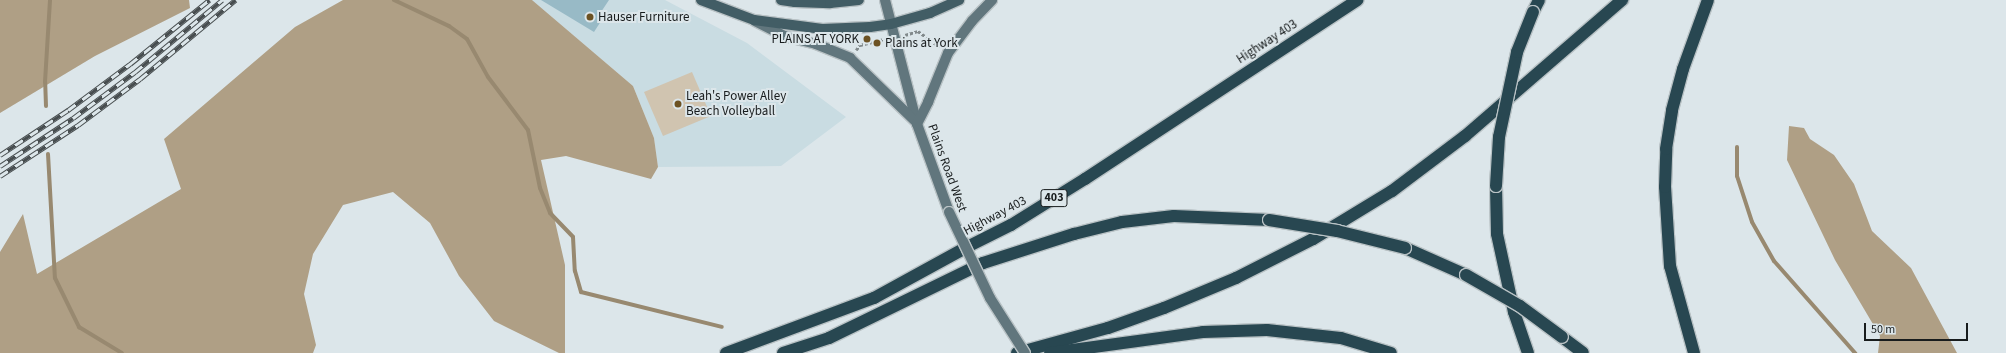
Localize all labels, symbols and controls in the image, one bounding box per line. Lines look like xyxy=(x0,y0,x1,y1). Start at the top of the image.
place label: Hauser Furniture xyxy=(598,9,690,25)
marker: Hauser Furniture xyxy=(585,12,595,22)
street label: Highway 403 xyxy=(1234,17,1300,67)
place label: PLAINS AT YORK xyxy=(771,31,859,47)
marker: PLAINS AT YORK xyxy=(862,34,872,44)
place label: Plains at York xyxy=(885,35,958,51)
marker: Plains at York xyxy=(872,38,882,48)
place label: Leah's Power Alley Beach Volleyball xyxy=(686,89,786,120)
marker: Leah's Power Alley Beach Volleyball xyxy=(673,99,683,109)
street label: Plains Road West xyxy=(924,122,970,214)
road number: 403 xyxy=(1040,188,1068,208)
street label: Highway 403 xyxy=(961,193,1029,239)
scale bar xyxy=(1866,315,1970,341)
text: 50 m xyxy=(1871,321,1895,338)

